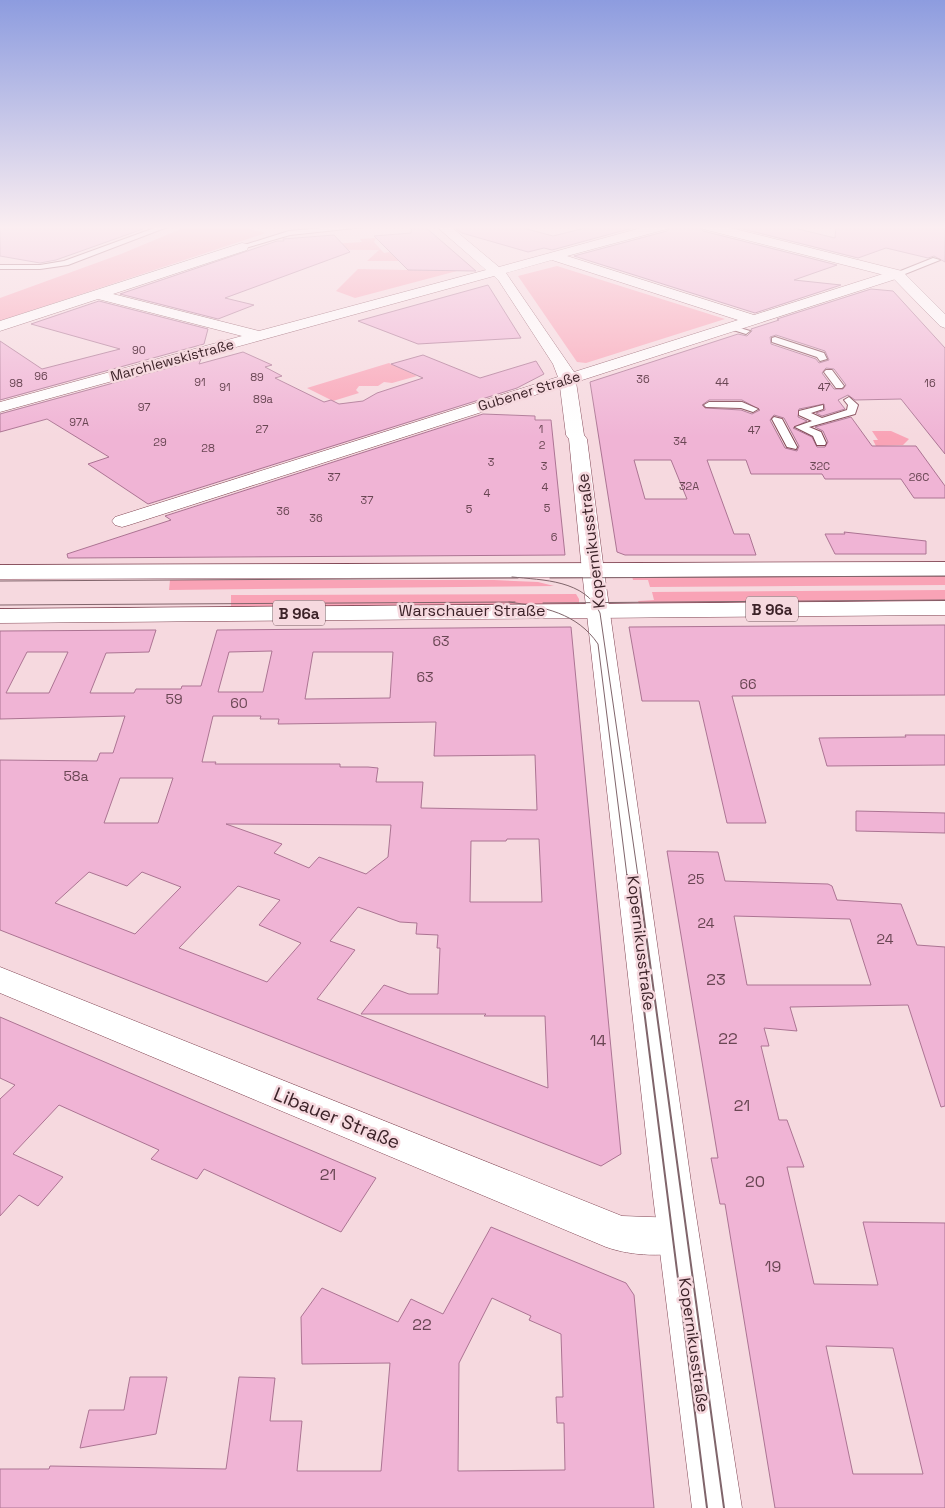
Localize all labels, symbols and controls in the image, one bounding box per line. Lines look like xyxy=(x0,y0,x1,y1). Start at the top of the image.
street label: Marchlewskistraße xyxy=(108,335,236,385)
house number: 90 xyxy=(132,343,146,357)
street label: Gubener Straße xyxy=(476,367,582,415)
house number: 96 xyxy=(34,369,48,383)
house number: 89 xyxy=(250,370,264,384)
house number: 36 xyxy=(636,372,650,386)
house number: 91 xyxy=(194,375,206,389)
house number: 44 xyxy=(715,375,729,389)
house number: 98 xyxy=(9,376,23,390)
house number: 16 xyxy=(924,376,936,390)
house number: 91 xyxy=(219,380,231,394)
house number: 47 xyxy=(818,380,830,394)
house number: 89a xyxy=(253,392,274,406)
house number: 97 xyxy=(138,400,150,414)
house number: 97A xyxy=(69,415,89,429)
house number: 27 xyxy=(256,422,268,436)
house number: 1 xyxy=(539,422,543,436)
house number: 47 xyxy=(748,423,760,437)
house number: 34 xyxy=(673,434,687,448)
house number: 29 xyxy=(153,435,167,449)
house number: 2 xyxy=(539,438,546,452)
house number: 28 xyxy=(201,441,215,455)
house number: 3 xyxy=(488,455,495,469)
house number: 3 xyxy=(541,459,548,473)
house number: 32C xyxy=(810,459,830,473)
house number: 37 xyxy=(328,470,340,484)
house number: 26C xyxy=(909,470,929,484)
street label: Kopernikusstraße xyxy=(572,472,610,610)
house number: 32A xyxy=(679,479,699,493)
house number: 4 xyxy=(542,480,549,494)
house number: 4 xyxy=(484,486,491,500)
house number: 37 xyxy=(361,493,373,507)
house number: 5 xyxy=(544,501,551,515)
house number: 5 xyxy=(466,502,473,516)
house number: 36 xyxy=(276,504,290,518)
house number: 36 xyxy=(309,511,323,525)
house number: 6 xyxy=(551,530,558,544)
road number: B 96a xyxy=(746,596,798,622)
road number: B 96a xyxy=(273,600,325,626)
street label: Warschauer Straße xyxy=(399,600,545,621)
house number: 63 xyxy=(432,632,450,650)
house number: 63 xyxy=(416,668,434,686)
house number: 66 xyxy=(739,675,757,693)
house number: 59 xyxy=(166,690,182,708)
house number: 60 xyxy=(230,694,248,712)
house number: 58a xyxy=(63,767,89,785)
house number: 25 xyxy=(688,870,704,888)
street label: Kopernikusstraße xyxy=(622,874,660,1012)
house number: 24 xyxy=(698,914,715,932)
house number: 24 xyxy=(877,930,894,948)
house number: 23 xyxy=(706,969,726,990)
house number: 22 xyxy=(718,1028,738,1049)
house number: 14 xyxy=(590,1030,606,1051)
street label: Libauer Straße xyxy=(270,1081,404,1155)
house number: 21 xyxy=(734,1095,750,1116)
house number: 21 xyxy=(320,1164,336,1185)
house number: 20 xyxy=(745,1171,765,1192)
house number: 19 xyxy=(765,1256,781,1277)
street label: Kopernikusstraße xyxy=(674,1276,714,1414)
house number: 22 xyxy=(412,1314,432,1335)

